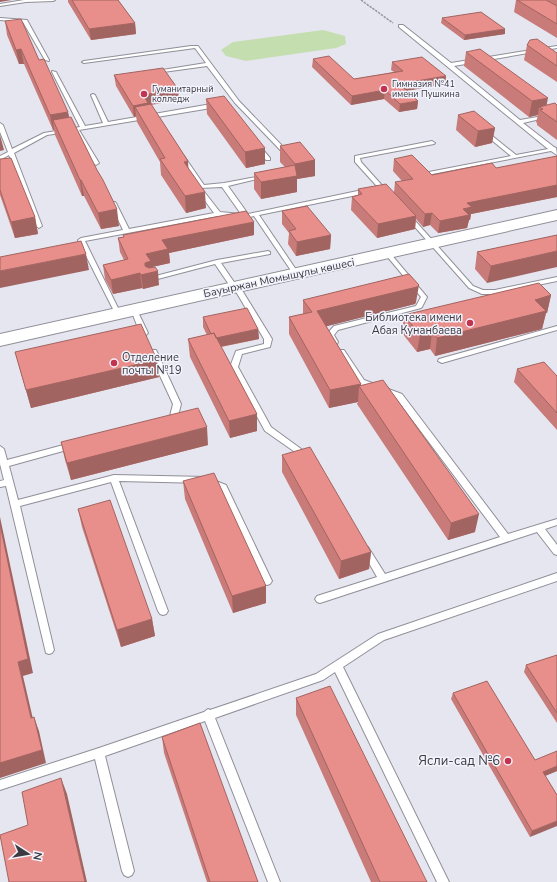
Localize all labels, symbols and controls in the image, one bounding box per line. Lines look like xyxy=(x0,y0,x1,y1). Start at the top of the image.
place label: Гимназия №41 имени Пушкина xyxy=(392,78,460,100)
place label: Гуманитарный колледж xyxy=(152,83,213,105)
marker: Гимназия №41 имени Пушкина xyxy=(379,84,389,94)
marker: Гуманитарный колледж xyxy=(139,89,149,99)
street label: Бауыржан Момышұлы көшесі xyxy=(202,255,356,301)
place label: Библиотека имени Абая Кунанбаева xyxy=(365,310,462,338)
marker: Библиотека имени Абая Кунанбаева xyxy=(465,318,475,328)
place label: Отделение почты №19 xyxy=(122,350,182,378)
marker: Отделение почты №19 xyxy=(109,358,119,368)
place label: Ясли-сад №6 xyxy=(418,752,500,770)
marker: Ясли-сад №6 xyxy=(503,756,513,766)
north arrow xyxy=(8,834,48,874)
text: N xyxy=(29,850,45,862)

